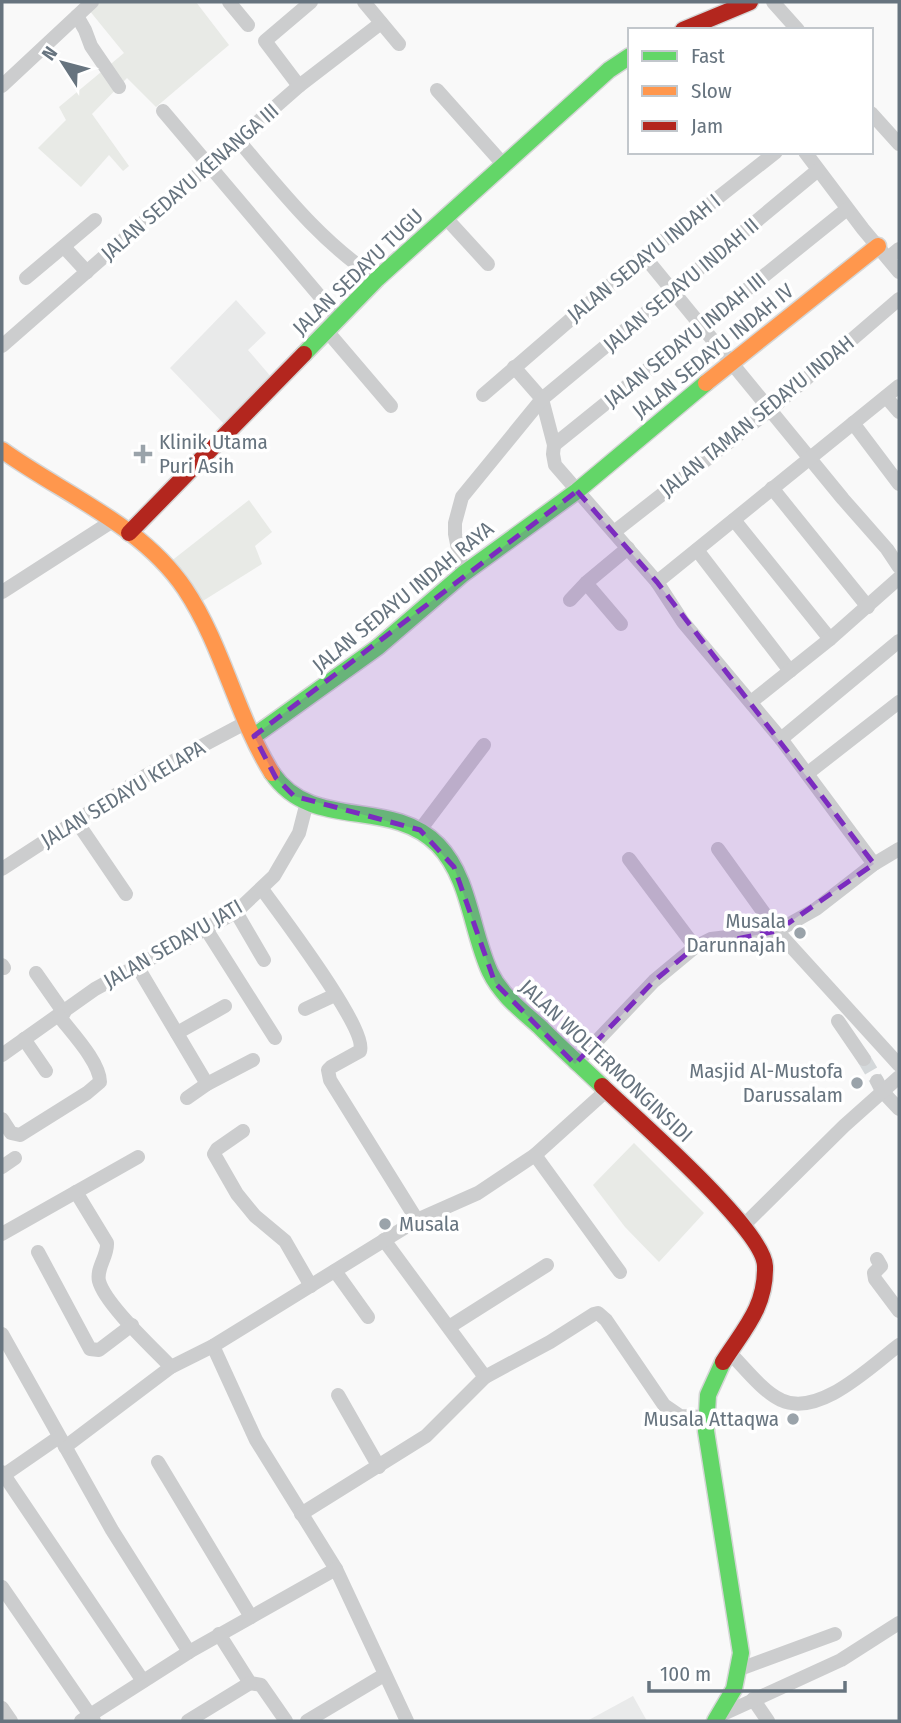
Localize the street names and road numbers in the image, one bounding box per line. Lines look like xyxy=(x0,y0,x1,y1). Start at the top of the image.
street label: JALAN SEDAYU KENANGA III xyxy=(96,98,284,266)
street label: JALAN SEDAYU INDAH I xyxy=(562,188,726,328)
street label: JALAN SEDAYU TUGU xyxy=(287,203,429,341)
street label: JALAN SEDAYU INDAH II xyxy=(598,212,764,358)
street label: JALAN SEDAYU INDAH III xyxy=(599,267,771,413)
street label: JALAN SEDAYU INDAH IV xyxy=(627,278,799,424)
street label: JALAN TAMAN SEDAYU INDAH xyxy=(655,330,859,502)
street label: JALAN SEDAYU INDAH RAYA xyxy=(307,516,499,678)
street label: JALAN SEDAYU KELAPA xyxy=(36,735,210,853)
street label: JALAN SEDAYU JATI xyxy=(99,894,247,994)
street label: JALAN WOLTERMONGINSIDI xyxy=(514,974,698,1148)

